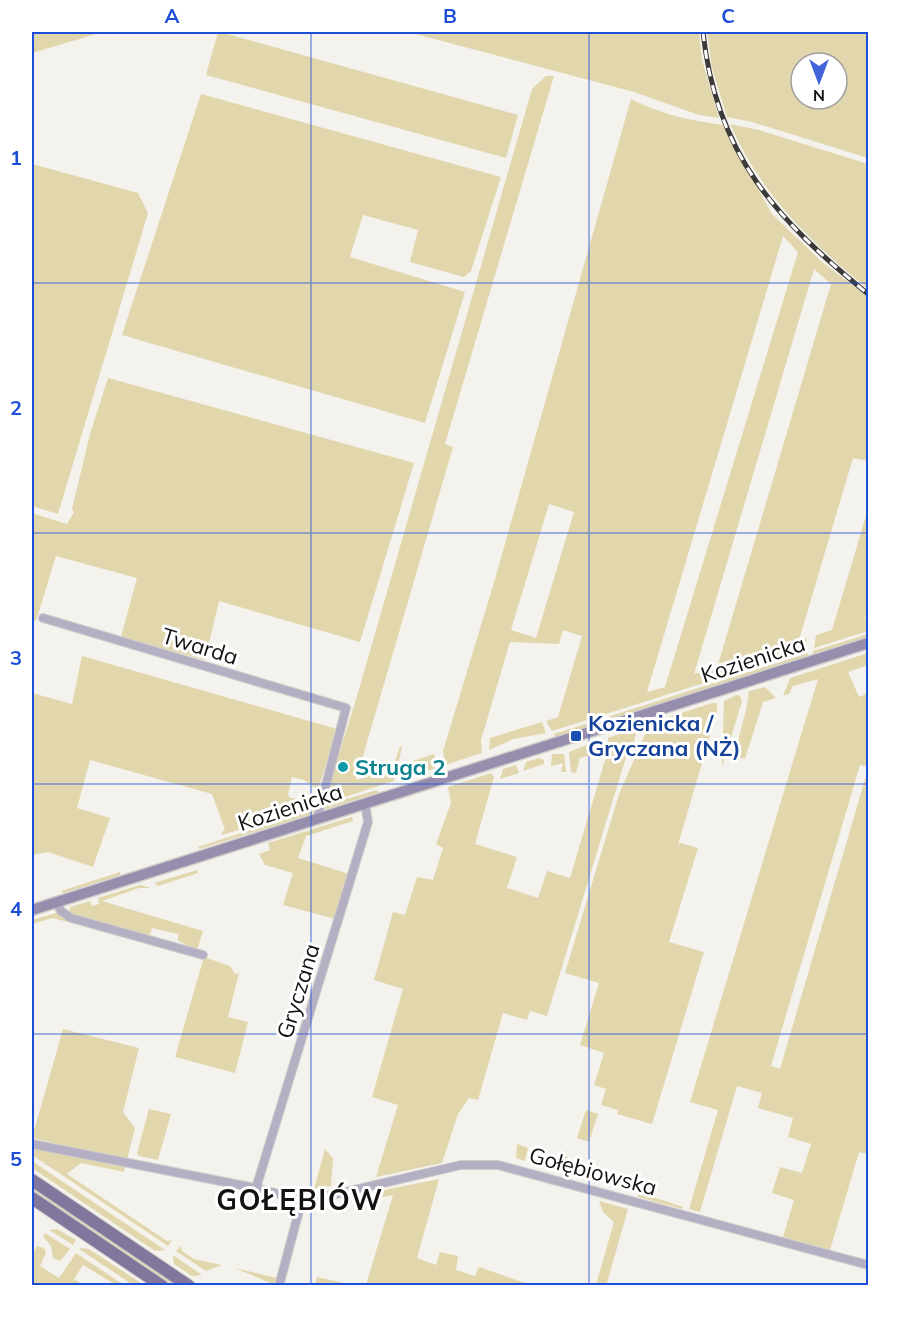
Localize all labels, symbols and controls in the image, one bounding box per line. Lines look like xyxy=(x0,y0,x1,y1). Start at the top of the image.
text: A xyxy=(165,3,180,28)
text: B xyxy=(443,3,457,28)
text: C xyxy=(721,3,735,28)
north arrow xyxy=(789,51,849,111)
text: N xyxy=(813,86,825,106)
text: 1 xyxy=(10,145,22,170)
text: 2 xyxy=(10,395,22,420)
street label: Twarda xyxy=(159,621,241,671)
street label: Kozienicka xyxy=(697,629,809,689)
text: 3 xyxy=(10,645,22,670)
place label: Kozienicka / Gryczana (NŻ) xyxy=(588,709,741,762)
marker: Kozienicka / Gryczana (NŻ) xyxy=(569,729,583,743)
place label: Struga 2 xyxy=(355,753,446,781)
marker: Struga 2 xyxy=(336,760,350,774)
street label: Kozienicka xyxy=(234,777,346,837)
text: 4 xyxy=(10,896,22,921)
street label: Gryczana xyxy=(270,940,326,1042)
street label: Gołębiowska xyxy=(526,1141,660,1201)
text: 5 xyxy=(10,1146,22,1171)
district label: GOŁĘBIÓW xyxy=(216,1182,384,1217)

